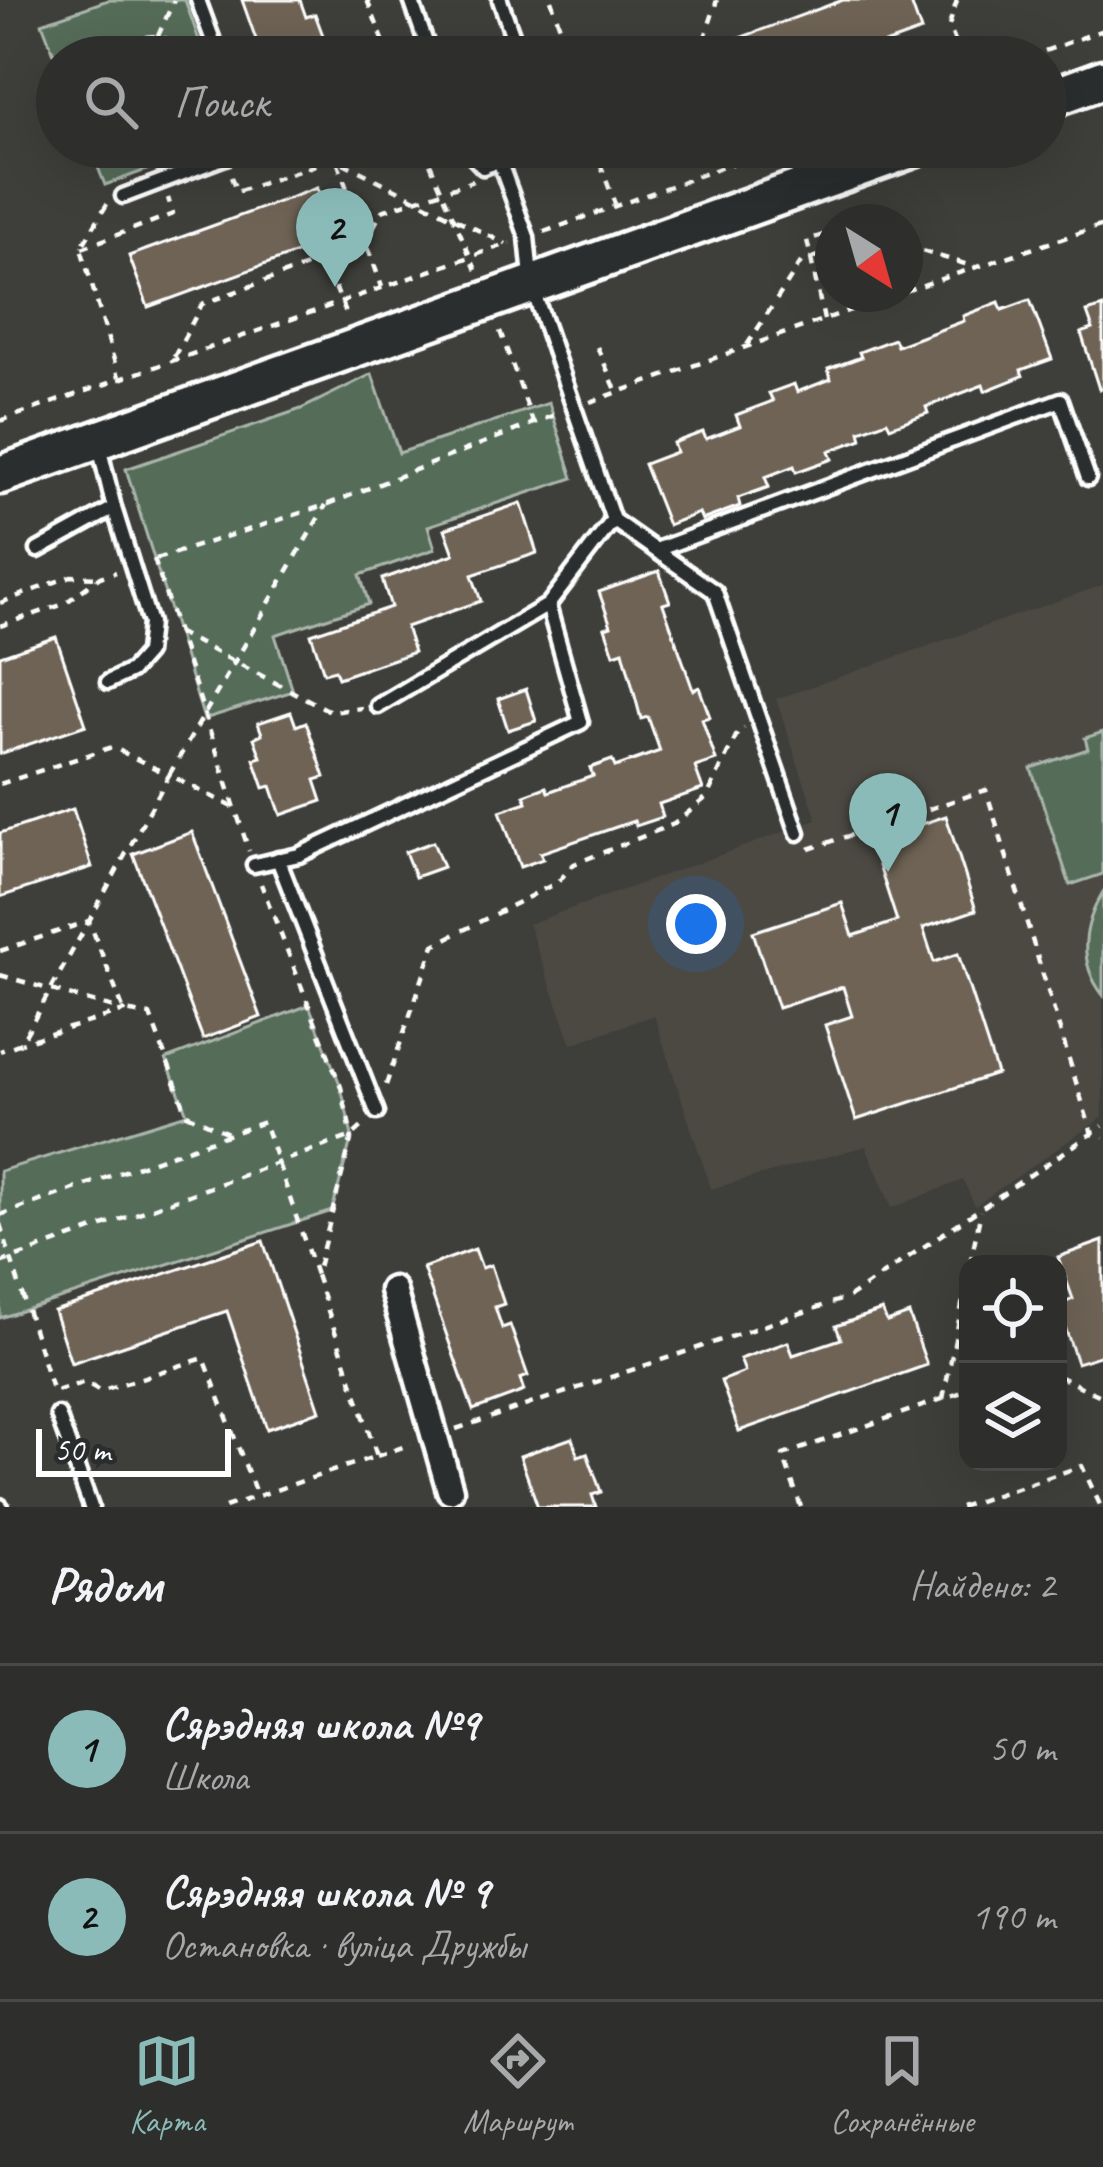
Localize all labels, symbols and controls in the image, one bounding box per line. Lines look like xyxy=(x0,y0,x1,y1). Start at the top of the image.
search box xyxy=(36,36,1067,168)
icon: search xyxy=(78,69,144,135)
text: Поиск xyxy=(174,74,269,131)
pin: 2 xyxy=(296,188,374,287)
north arrow xyxy=(815,204,923,312)
pin: 1 xyxy=(849,773,927,872)
your location xyxy=(666,894,726,954)
map controls xyxy=(959,1255,1067,1471)
button: locate xyxy=(959,1255,1067,1363)
button: layers xyxy=(959,1363,1067,1471)
scale bar xyxy=(36,1423,231,1476)
text: 50 m xyxy=(54,1429,110,1471)
text: Рядом xyxy=(48,1553,162,1617)
text: Найдено: 2 xyxy=(910,1561,1055,1610)
text: Сярэдняя школа №9 xyxy=(162,1696,478,1753)
text: 1 xyxy=(78,1724,96,1773)
text: 50 m xyxy=(989,1724,1055,1773)
text: Школа xyxy=(162,1753,248,1802)
text: Сярэдняя школа № 9 xyxy=(162,1864,489,1921)
text: 2 xyxy=(78,1892,96,1941)
text: 190 m xyxy=(971,1892,1055,1941)
text: Остановка · вуліца Дружбы xyxy=(162,1921,526,1970)
tab: Карта xyxy=(129,2028,205,2142)
tab: Маршрут xyxy=(463,2028,572,2142)
tab: Сохранённые xyxy=(830,2028,974,2142)

